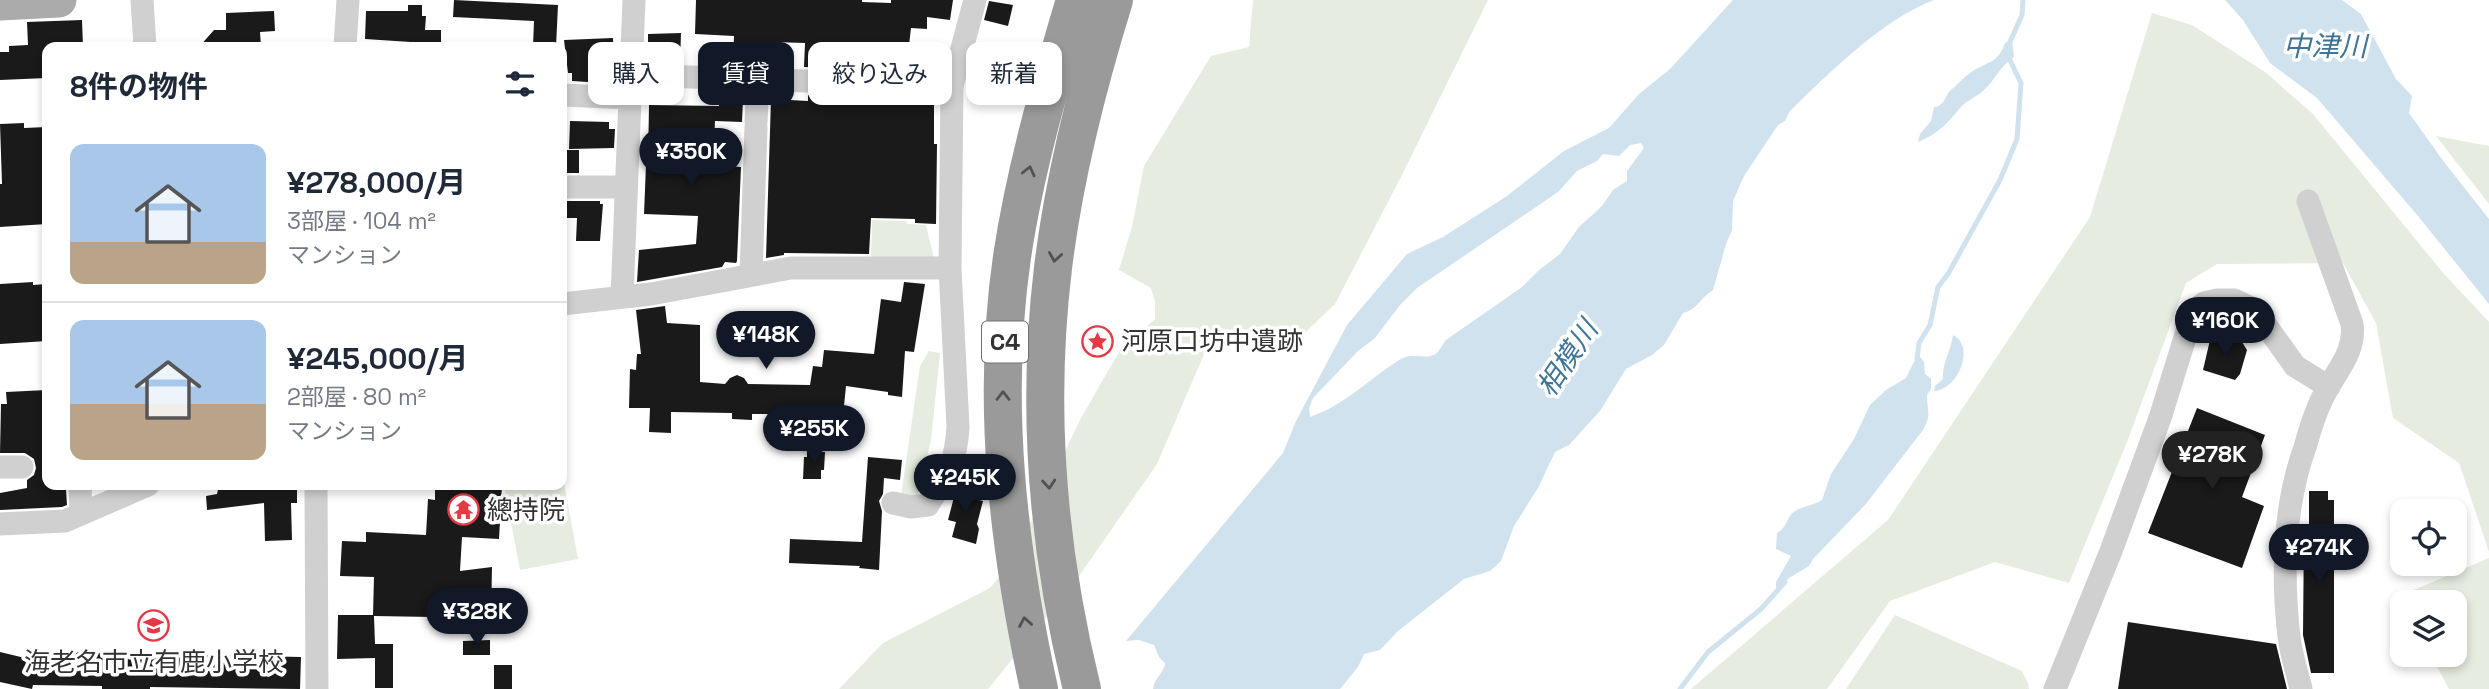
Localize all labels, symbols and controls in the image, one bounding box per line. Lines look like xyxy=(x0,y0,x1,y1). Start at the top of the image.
water label: 中津川 xyxy=(2283,28,2370,64)
chip: 購入 xyxy=(588,42,684,105)
chip: 賃貸 xyxy=(698,42,794,105)
chip: 絞り込み xyxy=(808,42,952,105)
chip: 新着 xyxy=(966,42,1062,105)
icon: filters xyxy=(501,65,539,103)
text: 8件の物件 xyxy=(70,67,208,106)
pin: ¥350K xyxy=(642,128,740,188)
text: ¥350K xyxy=(655,136,727,166)
text: ¥278,000/月 xyxy=(287,163,466,202)
one-way arrow xyxy=(1021,165,1035,177)
icon: home xyxy=(126,172,210,256)
text: 3部屋 · 104 m² xyxy=(287,206,436,236)
text: マンション xyxy=(287,240,402,270)
one-way arrow xyxy=(1048,251,1063,263)
pin: ¥160K xyxy=(2176,298,2274,357)
text: ¥160K xyxy=(2191,305,2259,335)
water label: 相模川 xyxy=(1529,311,1607,403)
pin: ¥148K xyxy=(717,312,815,371)
text: ¥148K xyxy=(732,319,800,349)
road number: C4 xyxy=(982,321,1028,362)
place icon: 河原口坊中遺跡 xyxy=(1081,324,1115,358)
place label: 河原口坊中遺跡 xyxy=(1121,324,1303,358)
text: ¥245,000/月 xyxy=(287,339,468,378)
icon: home xyxy=(126,348,210,432)
text: 2部屋 · 80 m² xyxy=(287,382,426,412)
one-way arrow xyxy=(995,390,1011,401)
pin: ¥255K xyxy=(765,406,863,465)
text: ¥255K xyxy=(779,413,849,443)
text: マンション xyxy=(287,416,402,446)
pin: ¥278K xyxy=(2163,432,2261,491)
text: ¥278K xyxy=(2178,439,2246,469)
pin: ¥245K xyxy=(916,454,1014,514)
text: ¥245K xyxy=(930,462,1000,492)
one-way arrow xyxy=(1041,479,1056,490)
temple icon: 總持院 xyxy=(447,493,481,527)
place label: 總持院 xyxy=(487,493,565,527)
map controls xyxy=(2390,499,2467,667)
button: locate xyxy=(2390,499,2467,576)
pin: ¥274K xyxy=(2270,524,2368,584)
text: ¥274K xyxy=(2285,532,2353,562)
pin: ¥328K xyxy=(428,588,526,648)
button: layers xyxy=(2390,590,2467,667)
text: ¥328K xyxy=(442,596,512,626)
school or university icon: 海老名市立有鹿小学校 xyxy=(137,609,171,643)
one-way arrow xyxy=(1018,616,1033,628)
place label: 海老名市立有鹿小学校 xyxy=(24,645,284,679)

